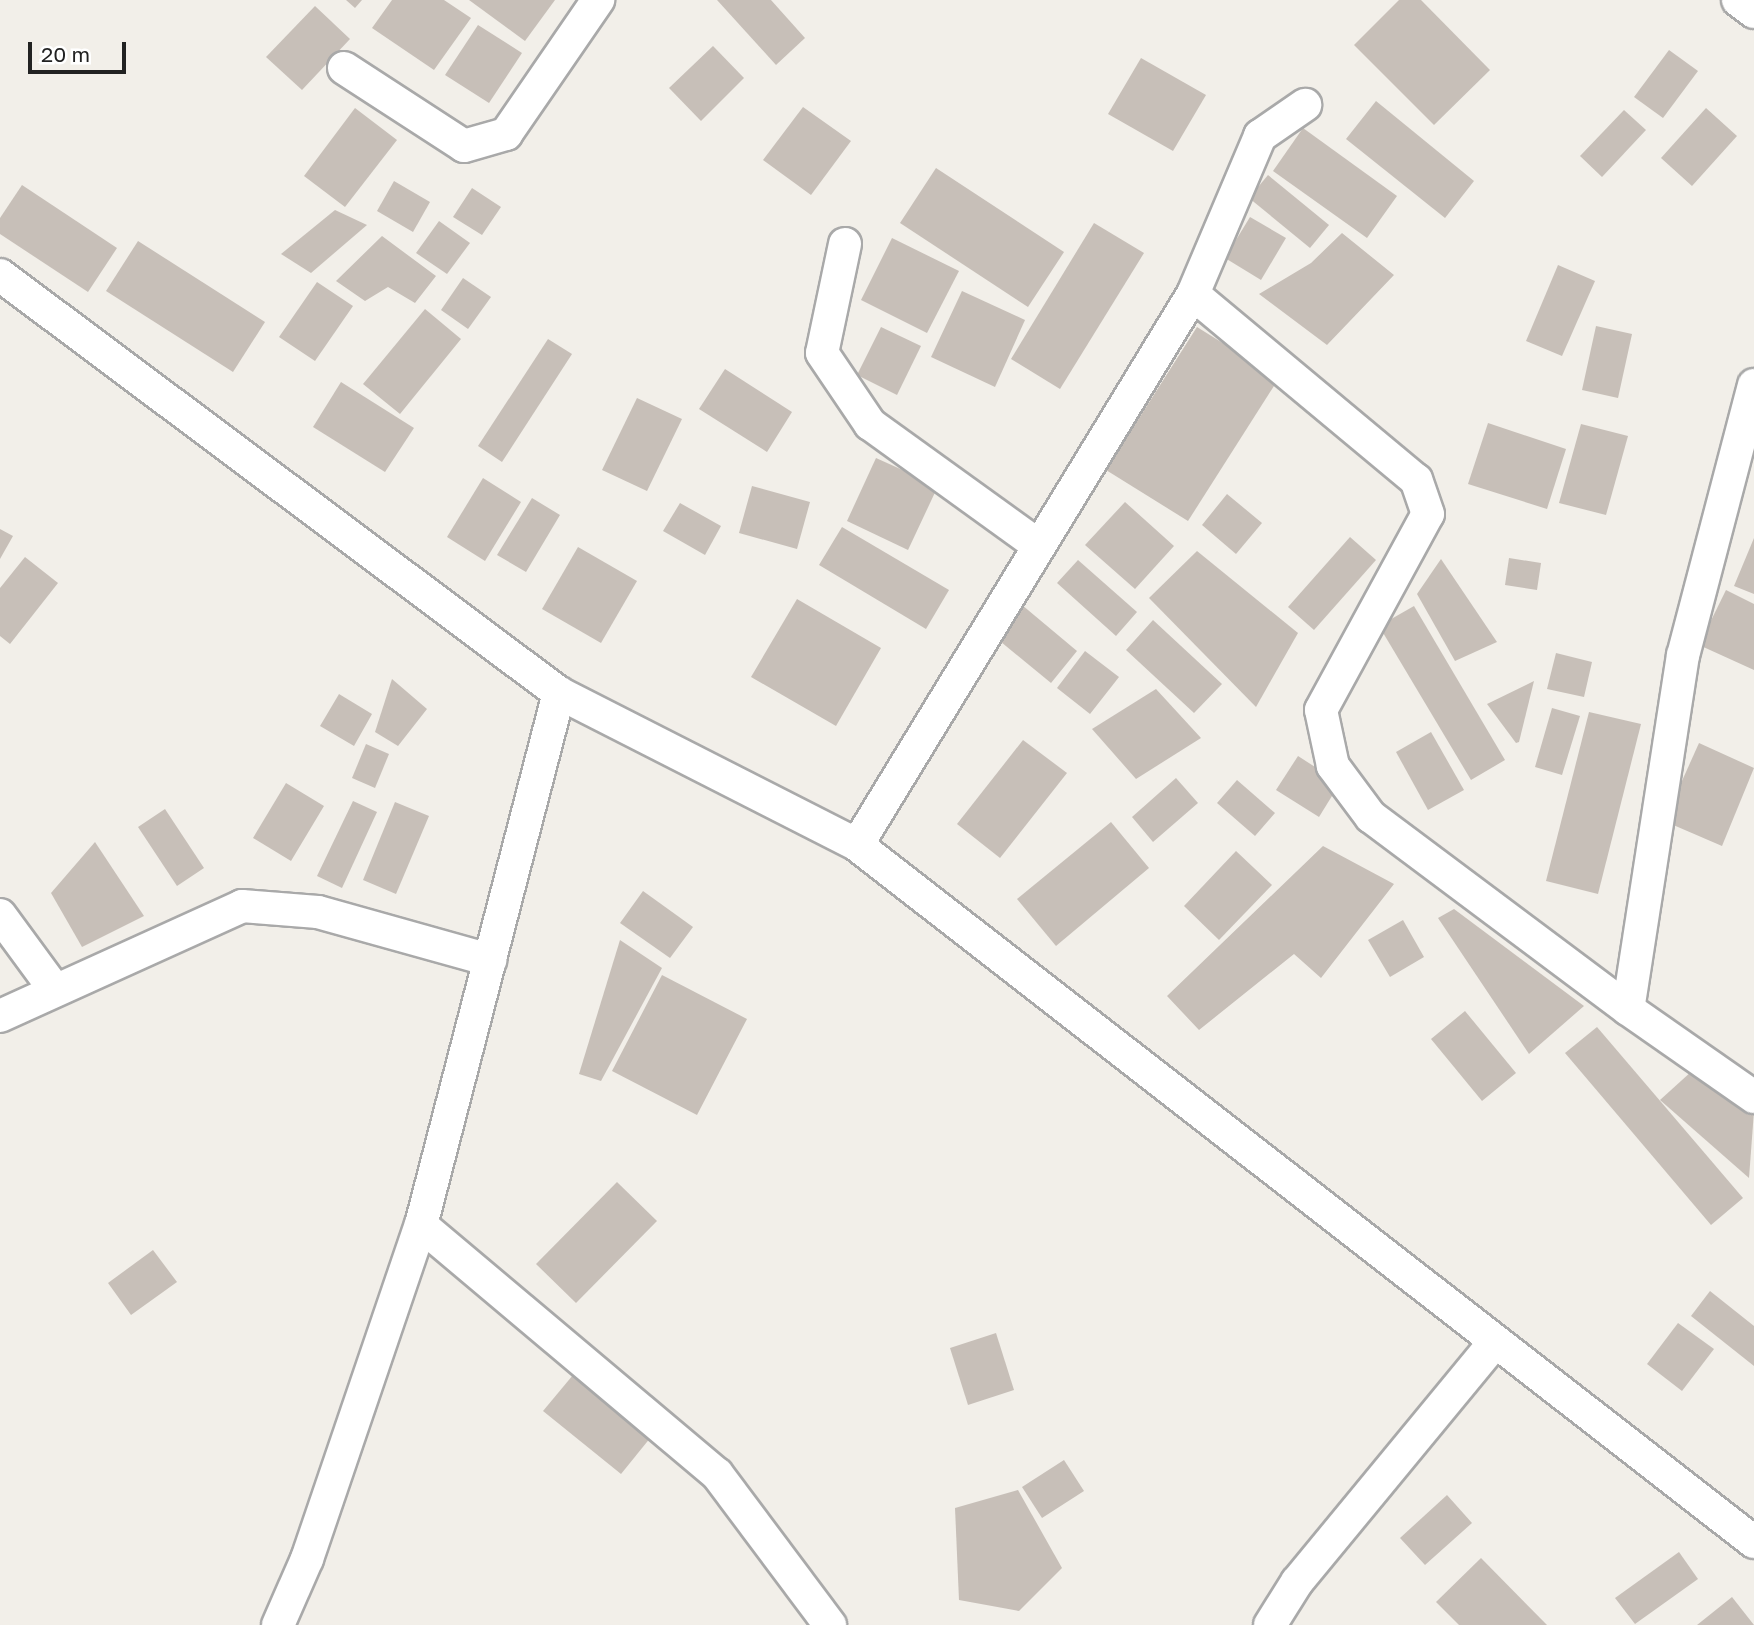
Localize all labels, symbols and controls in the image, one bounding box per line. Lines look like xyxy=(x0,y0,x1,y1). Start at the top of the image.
scale bar xyxy=(32,28,130,72)
text: 20 m xyxy=(41,41,90,67)

